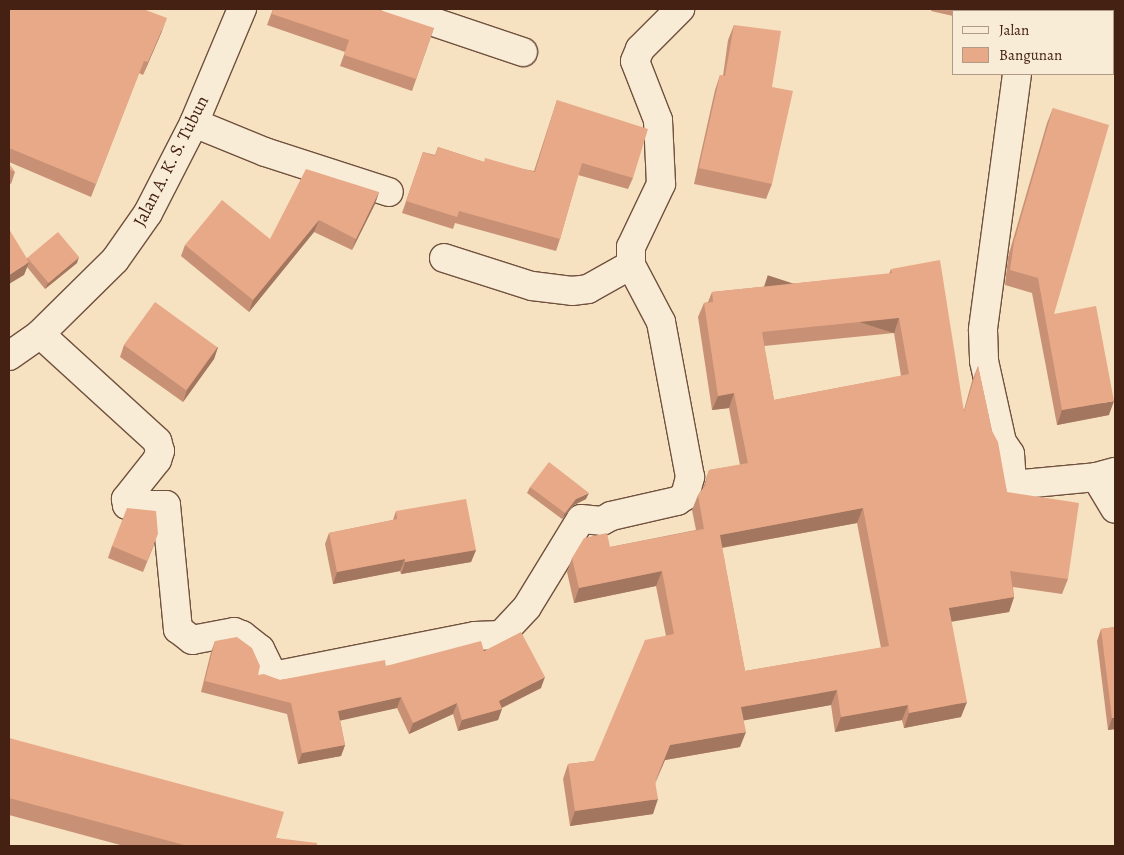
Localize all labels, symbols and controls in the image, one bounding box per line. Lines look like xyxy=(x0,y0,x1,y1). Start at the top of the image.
legend xyxy=(952,10,1114,75)
text: Jalan xyxy=(999,20,1029,40)
text: Bangunan xyxy=(999,45,1062,65)
street label: Jalan A. K. S. Tubun xyxy=(128,91,214,231)

